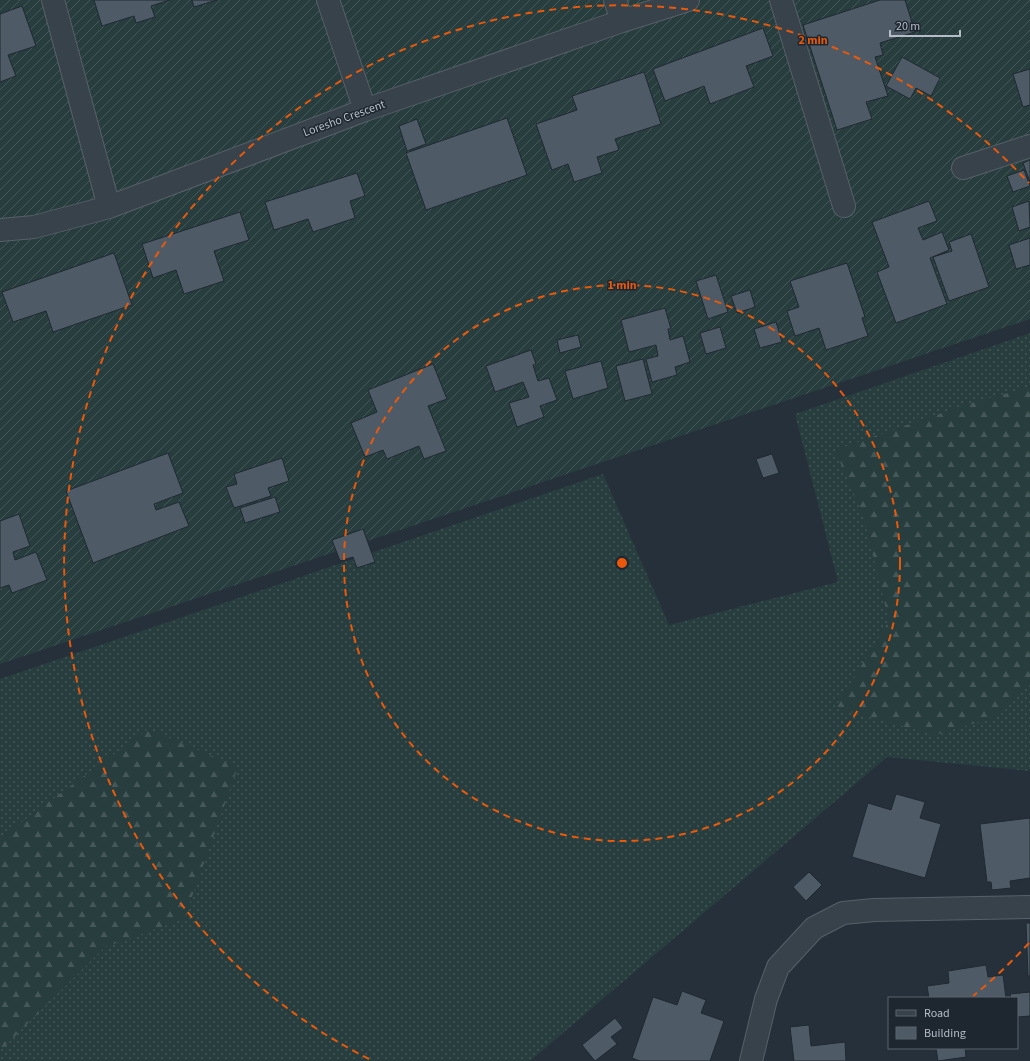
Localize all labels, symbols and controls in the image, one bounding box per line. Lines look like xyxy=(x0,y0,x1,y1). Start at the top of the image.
scale bar xyxy=(890,12,960,38)
text: 20 m xyxy=(896,18,920,35)
text: 2 min xyxy=(798,32,828,49)
street label: Loresho Crescent xyxy=(301,96,388,141)
text: 1 min xyxy=(607,277,637,294)
centre of rings xyxy=(615,556,629,570)
legend xyxy=(888,997,1018,1049)
text: Road xyxy=(924,1005,950,1022)
text: Building xyxy=(924,1025,966,1042)

